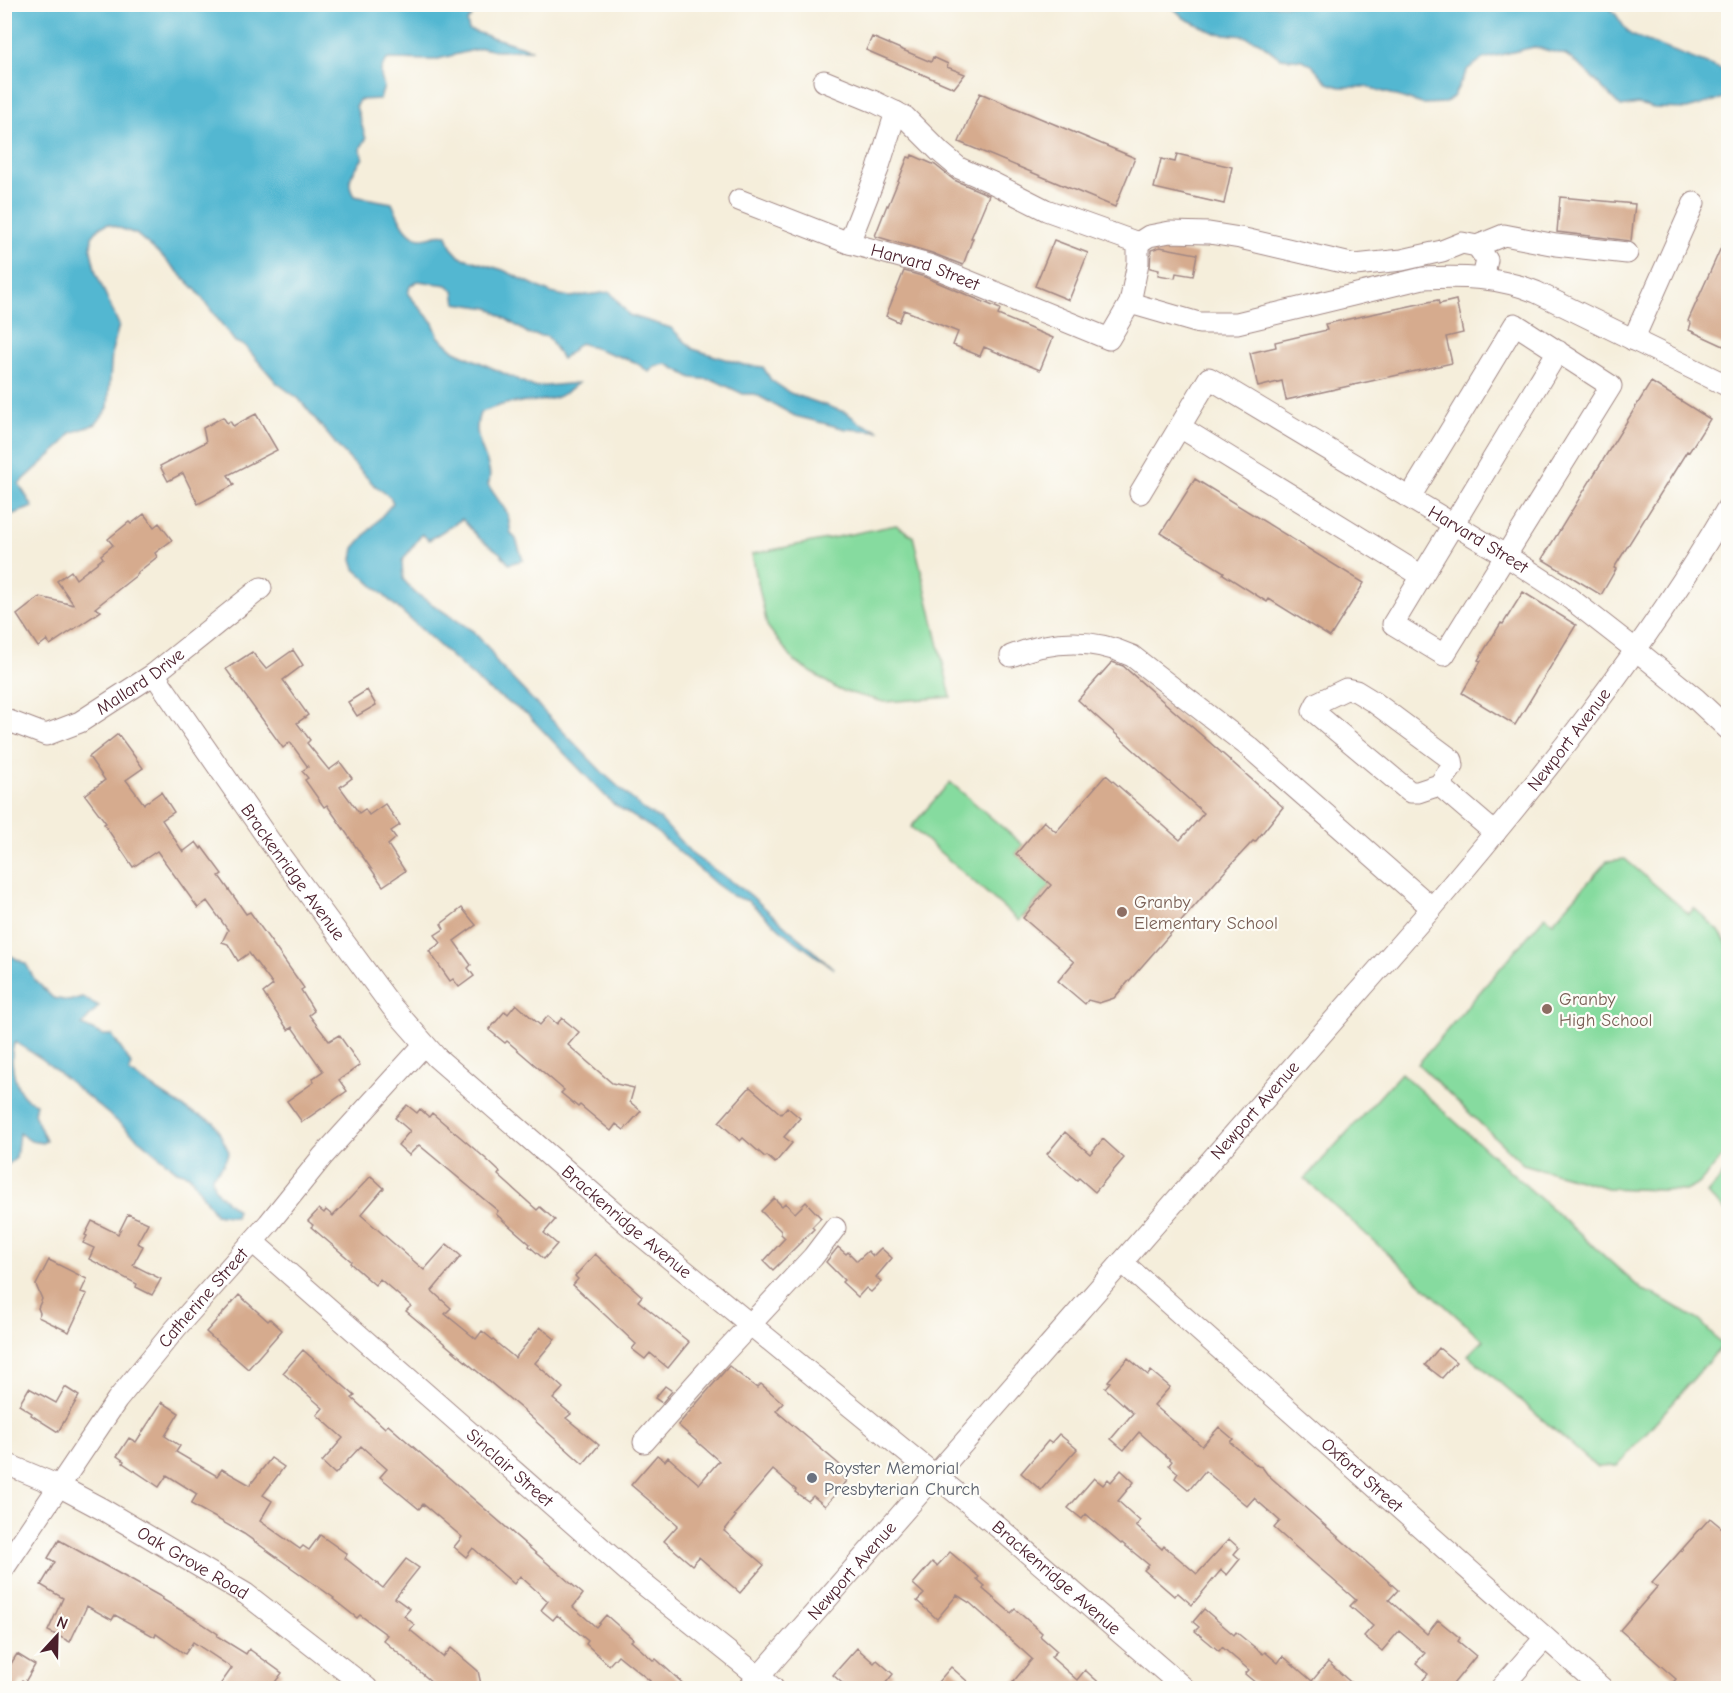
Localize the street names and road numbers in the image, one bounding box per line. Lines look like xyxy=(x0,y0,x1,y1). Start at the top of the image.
street label: Harvard Street xyxy=(869,239,983,295)
street label: Harvard Street xyxy=(1424,501,1533,578)
street label: Mallard Drive xyxy=(92,643,188,719)
street label: Newport Avenue xyxy=(1523,684,1615,795)
street label: Brackenridge Avenue xyxy=(237,800,350,944)
street label: Newport Avenue xyxy=(1206,1057,1304,1164)
street label: Brackenridge Avenue xyxy=(557,1161,696,1283)
street label: Catherine Street xyxy=(154,1243,253,1352)
street label: Sinclair Street xyxy=(462,1424,558,1512)
street label: Oxford Street xyxy=(1317,1433,1408,1517)
street label: Brackenridge Avenue xyxy=(988,1516,1125,1639)
street label: Newport Avenue xyxy=(803,1517,900,1624)
street label: Oak Grove Road xyxy=(133,1522,252,1604)

